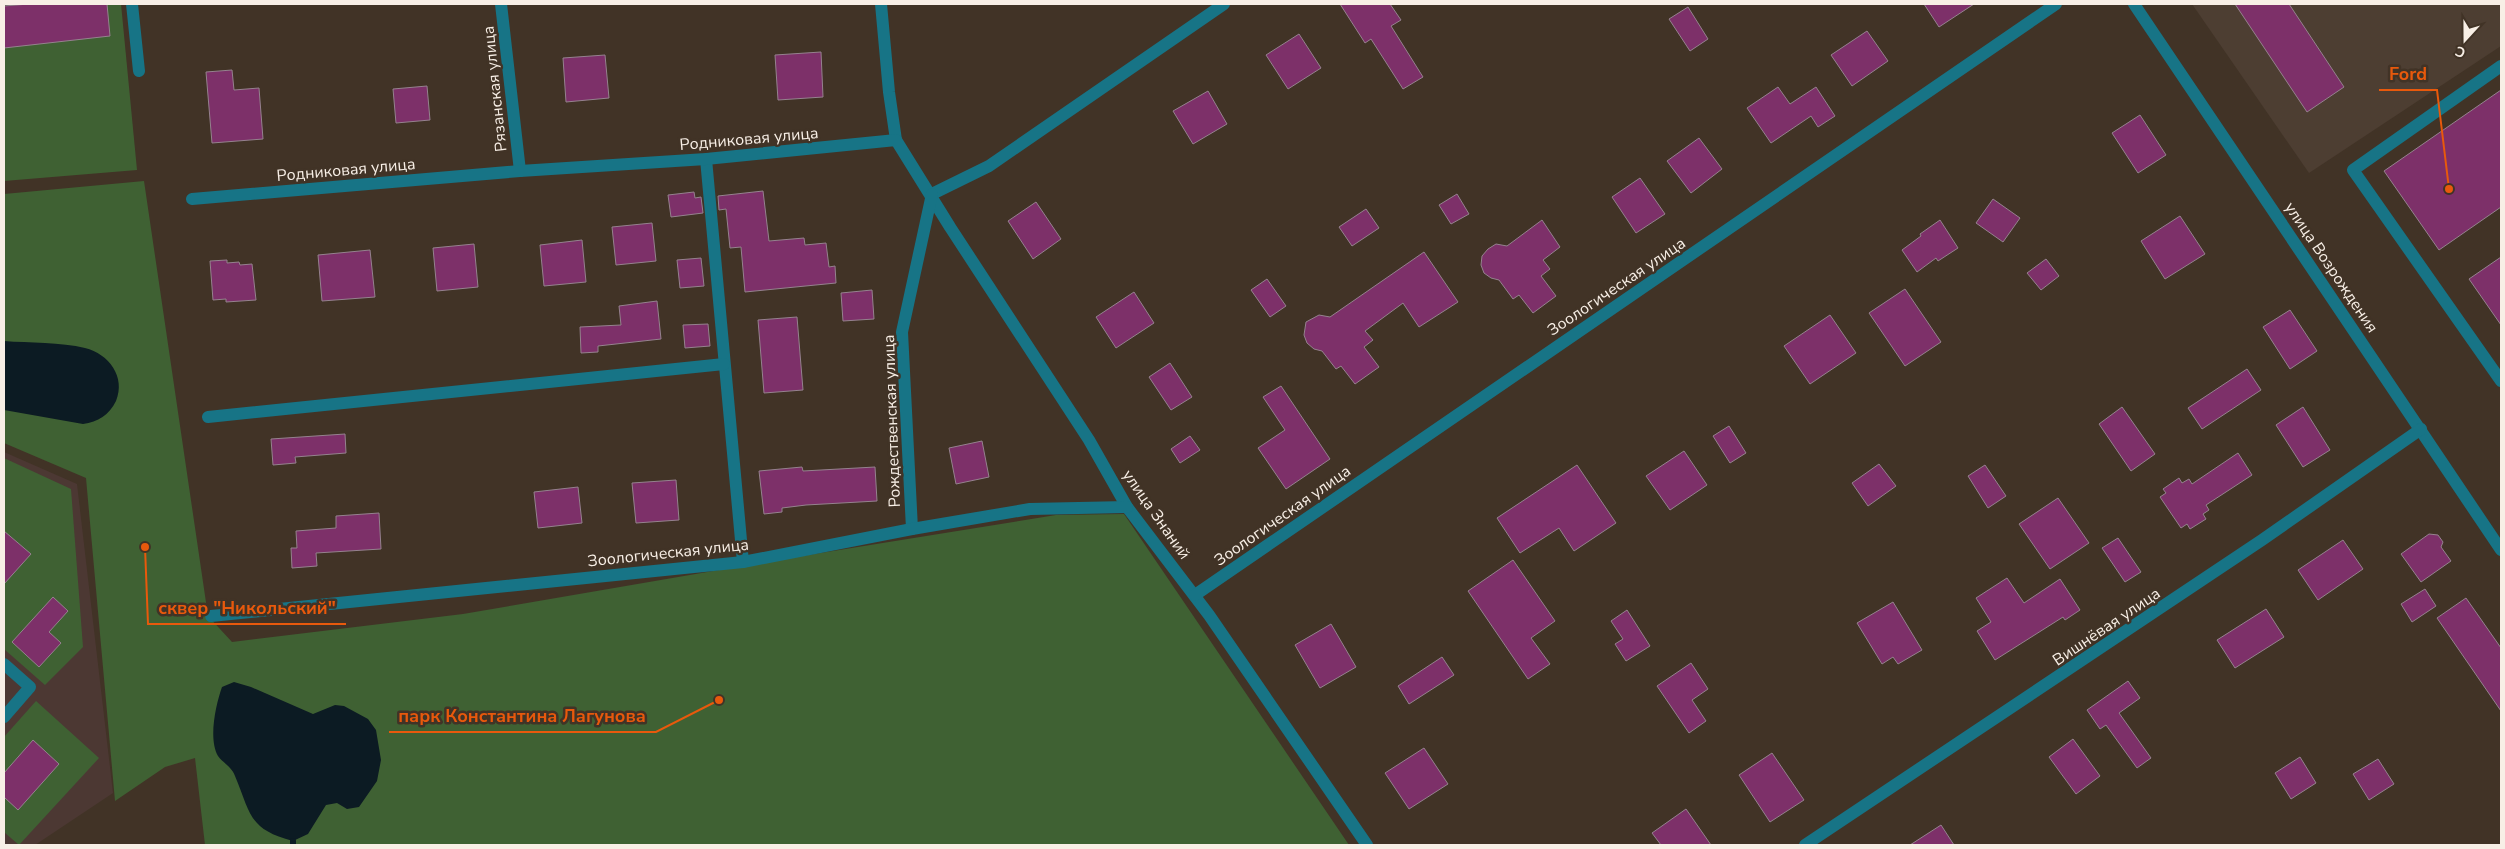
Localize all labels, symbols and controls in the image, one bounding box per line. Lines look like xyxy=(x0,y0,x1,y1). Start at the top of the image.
north arrow xyxy=(2440,15,2490,65)
street label: Рязанская улица xyxy=(477,25,513,153)
text: С xyxy=(2452,41,2468,62)
callout: Ford xyxy=(2379,57,2437,90)
text: Ford xyxy=(2389,62,2427,86)
street label: Родниковая улица xyxy=(679,122,819,156)
street label: Родниковая улица xyxy=(276,153,416,187)
street label: улица Возрождения xyxy=(2279,198,2383,337)
street label: Зоологическая улица xyxy=(1543,232,1690,341)
street label: Рождественская улица xyxy=(878,334,906,508)
street label: Зоологическая улица xyxy=(1210,460,1355,571)
street label: улица Знаний xyxy=(1117,465,1195,564)
street label: Зоологическая улица xyxy=(586,534,750,572)
street label: Вишнёвая улица xyxy=(2048,583,2165,671)
callout: сквер "Никольский" xyxy=(148,591,346,624)
text: сквер "Никольский" xyxy=(158,596,336,620)
callout: парк Константина Лагунова xyxy=(389,699,656,732)
text: парк Константина Лагунова xyxy=(398,704,646,728)

